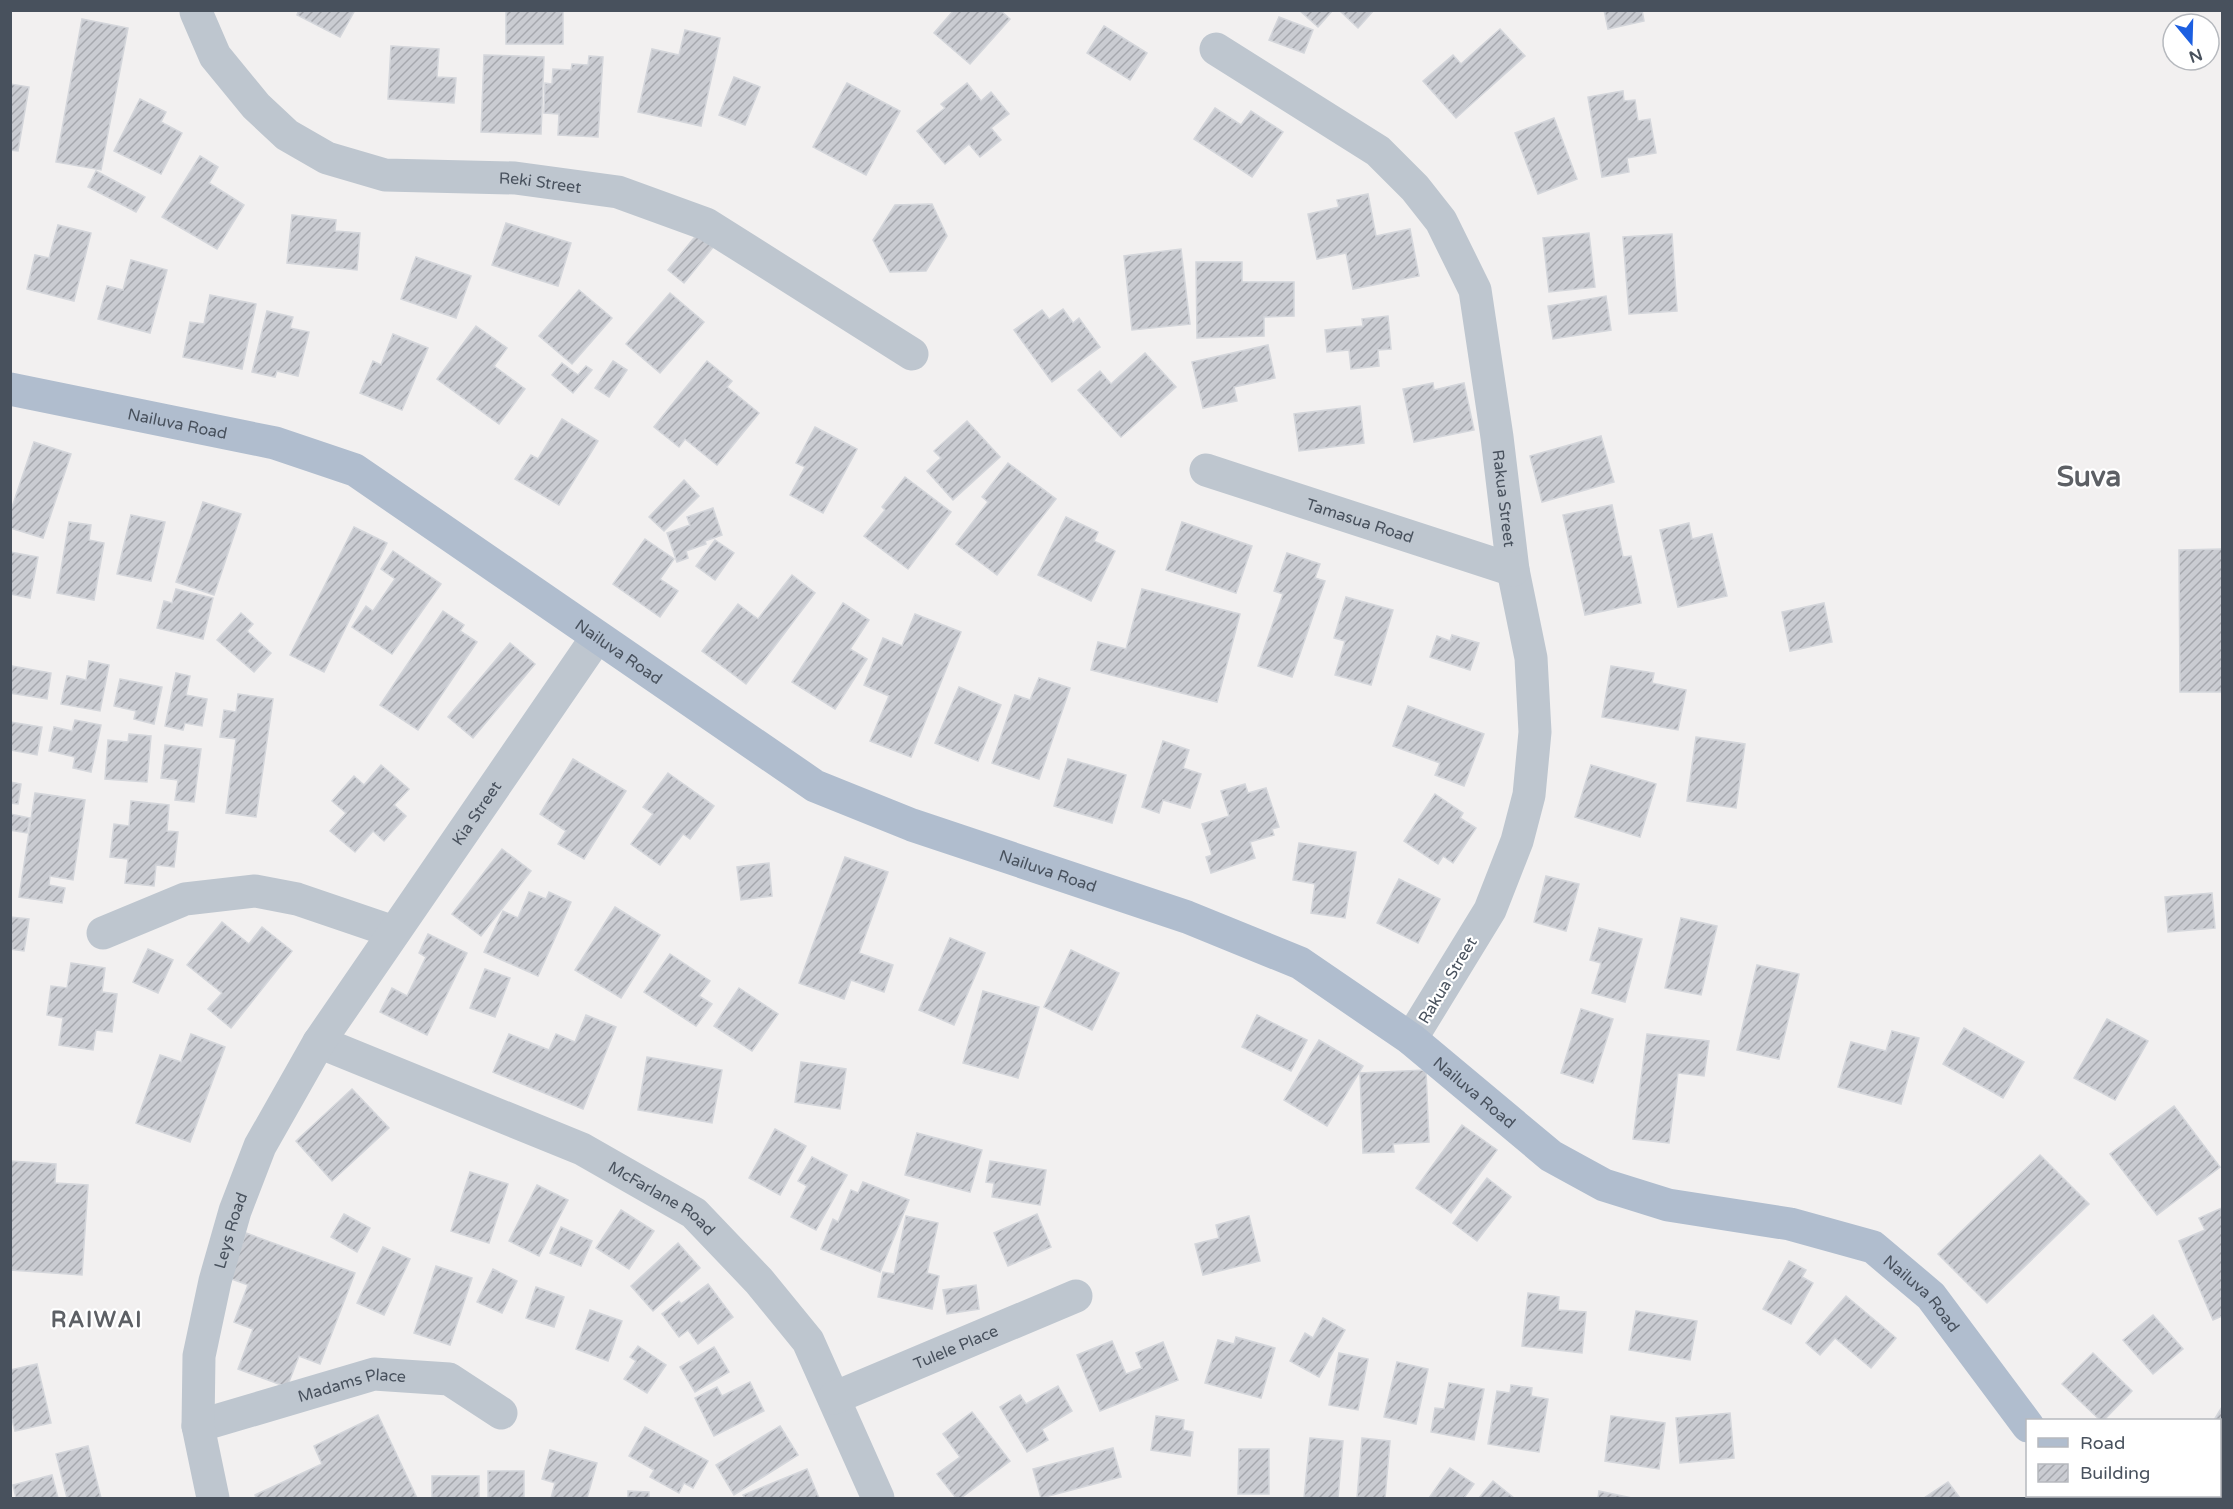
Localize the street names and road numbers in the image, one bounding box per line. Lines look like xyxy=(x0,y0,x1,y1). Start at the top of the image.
street label: Reki Street xyxy=(499,169,583,198)
street label: Nailuva Road xyxy=(126,404,229,444)
street label: Rakua Street xyxy=(1488,449,1519,548)
street label: Tamasua Road xyxy=(1303,494,1416,548)
street label: Nailuva Road xyxy=(571,615,666,689)
street label: Kia Street xyxy=(448,778,506,850)
street label: Nailuva Road xyxy=(997,846,1099,897)
street label: Rakua Street xyxy=(1414,933,1482,1028)
street label: Nailuva Road xyxy=(1429,1053,1519,1133)
street label: McFarlane Road xyxy=(605,1157,719,1240)
street label: Leys Road xyxy=(210,1190,252,1271)
street label: Nailuva Road xyxy=(1879,1251,1963,1336)
street label: Tulele Place xyxy=(911,1321,1001,1374)
street label: Madams Place xyxy=(296,1365,407,1407)

